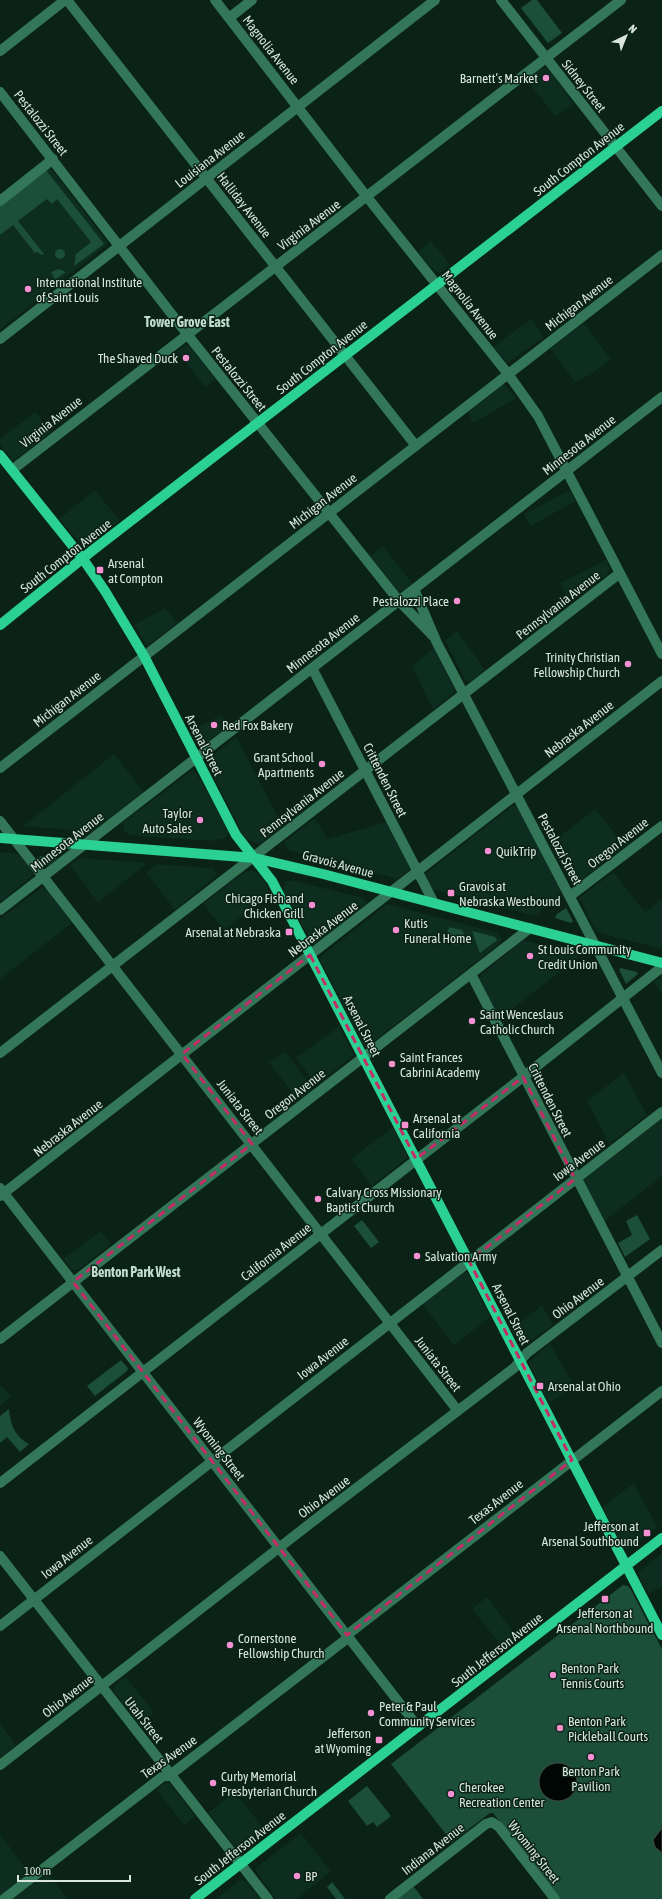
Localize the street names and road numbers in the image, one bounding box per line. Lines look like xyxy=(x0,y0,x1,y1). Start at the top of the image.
street label: Magnolia Avenue xyxy=(240,13,303,87)
street label: Sidney Street xyxy=(559,57,609,115)
street label: Pestalozzi Street xyxy=(11,87,71,159)
street label: South Compton Avenue xyxy=(531,119,627,199)
street label: Louisiana Avenue xyxy=(172,127,248,191)
street label: Halliday Avenue xyxy=(214,169,274,241)
street label: Virginia Avenue xyxy=(275,197,343,253)
street label: Magnolia Avenue xyxy=(439,268,502,342)
street label: Michigan Avenue xyxy=(542,272,616,334)
street label: South Compton Avenue xyxy=(274,317,370,397)
street label: Pestalozzi Street xyxy=(208,344,270,414)
street label: Virginia Avenue xyxy=(17,393,85,451)
street label: Minnesota Avenue xyxy=(540,412,619,478)
street label: Michigan Avenue xyxy=(286,470,360,532)
street label: South Compton Avenue xyxy=(18,516,114,596)
street label: Pennsylvania Avenue xyxy=(513,568,603,642)
street label: Minnesota Avenue xyxy=(284,610,363,676)
street label: Michigan Avenue xyxy=(30,668,104,730)
street label: Nebraska Avenue xyxy=(541,697,617,761)
street label: Arsenal Street xyxy=(182,712,226,778)
street label: Crittenden Street xyxy=(360,741,410,820)
street label: Pennsylvania Avenue xyxy=(257,766,347,840)
street label: Minnesota Avenue xyxy=(28,809,107,875)
street label: Pestalozzi Street xyxy=(535,811,585,887)
street label: Oregon Avenue xyxy=(585,815,651,871)
street label: Gravois Avenue xyxy=(301,847,375,881)
street label: Nebraska Avenue xyxy=(285,898,361,960)
street label: Arsenal Street xyxy=(340,993,384,1059)
street label: Crittenden Street xyxy=(525,1061,575,1140)
street label: Oregon Avenue xyxy=(262,1066,328,1122)
street label: Juniata Street xyxy=(214,1076,266,1138)
street label: Nebraska Avenue xyxy=(30,1096,106,1160)
street label: Iowa Avenue xyxy=(550,1136,608,1184)
street label: California Avenue xyxy=(238,1220,314,1284)
street label: Ohio Avenue xyxy=(549,1274,607,1322)
street label: Arsenal Street xyxy=(489,1281,533,1347)
street label: Iowa Avenue xyxy=(294,1333,352,1383)
street label: Juniata Street xyxy=(412,1333,464,1395)
street label: Wyoming Street xyxy=(190,1415,248,1483)
street label: Ohio Avenue xyxy=(295,1473,353,1521)
street label: Texas Avenue xyxy=(466,1476,526,1528)
street label: Iowa Avenue xyxy=(38,1532,96,1582)
street label: South Jefferson Avenue xyxy=(449,1610,546,1690)
street label: Ohio Avenue xyxy=(39,1671,97,1721)
street label: Utah Street xyxy=(121,1694,167,1746)
street label: Texas Avenue xyxy=(138,1732,200,1782)
street label: South Jefferson Avenue xyxy=(192,1808,289,1888)
street label: Wyoming Street xyxy=(505,1818,563,1886)
street label: Indiana Avenue xyxy=(399,1820,467,1878)

